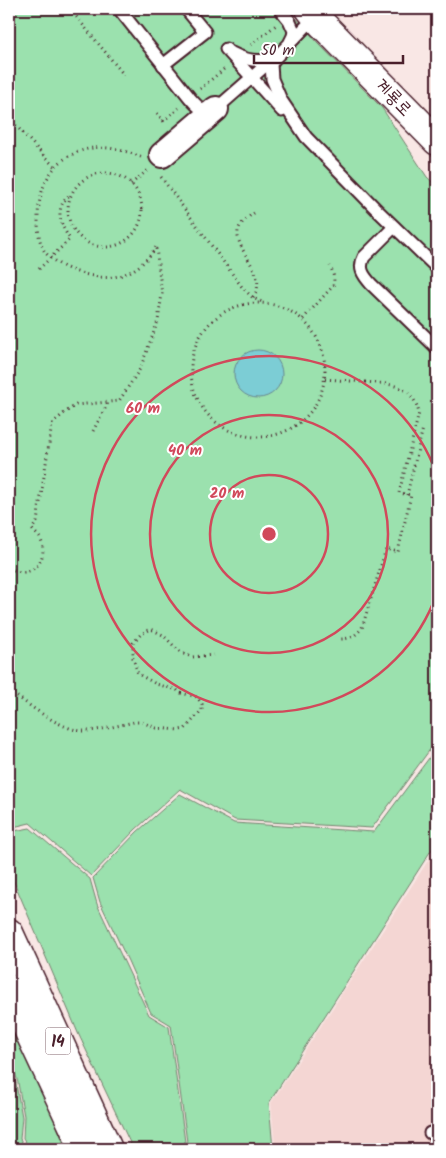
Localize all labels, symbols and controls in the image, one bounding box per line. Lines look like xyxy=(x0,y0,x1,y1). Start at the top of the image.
scale bar xyxy=(254,32,402,64)
text: 50 m xyxy=(261,39,295,63)
street label: 계룡로 xyxy=(367,72,418,124)
text: 60 m xyxy=(126,397,160,421)
text: 40 m xyxy=(168,439,202,463)
text: 20 m xyxy=(210,482,244,506)
centre of rings xyxy=(260,525,278,543)
road number: 14 xyxy=(46,1028,70,1054)

